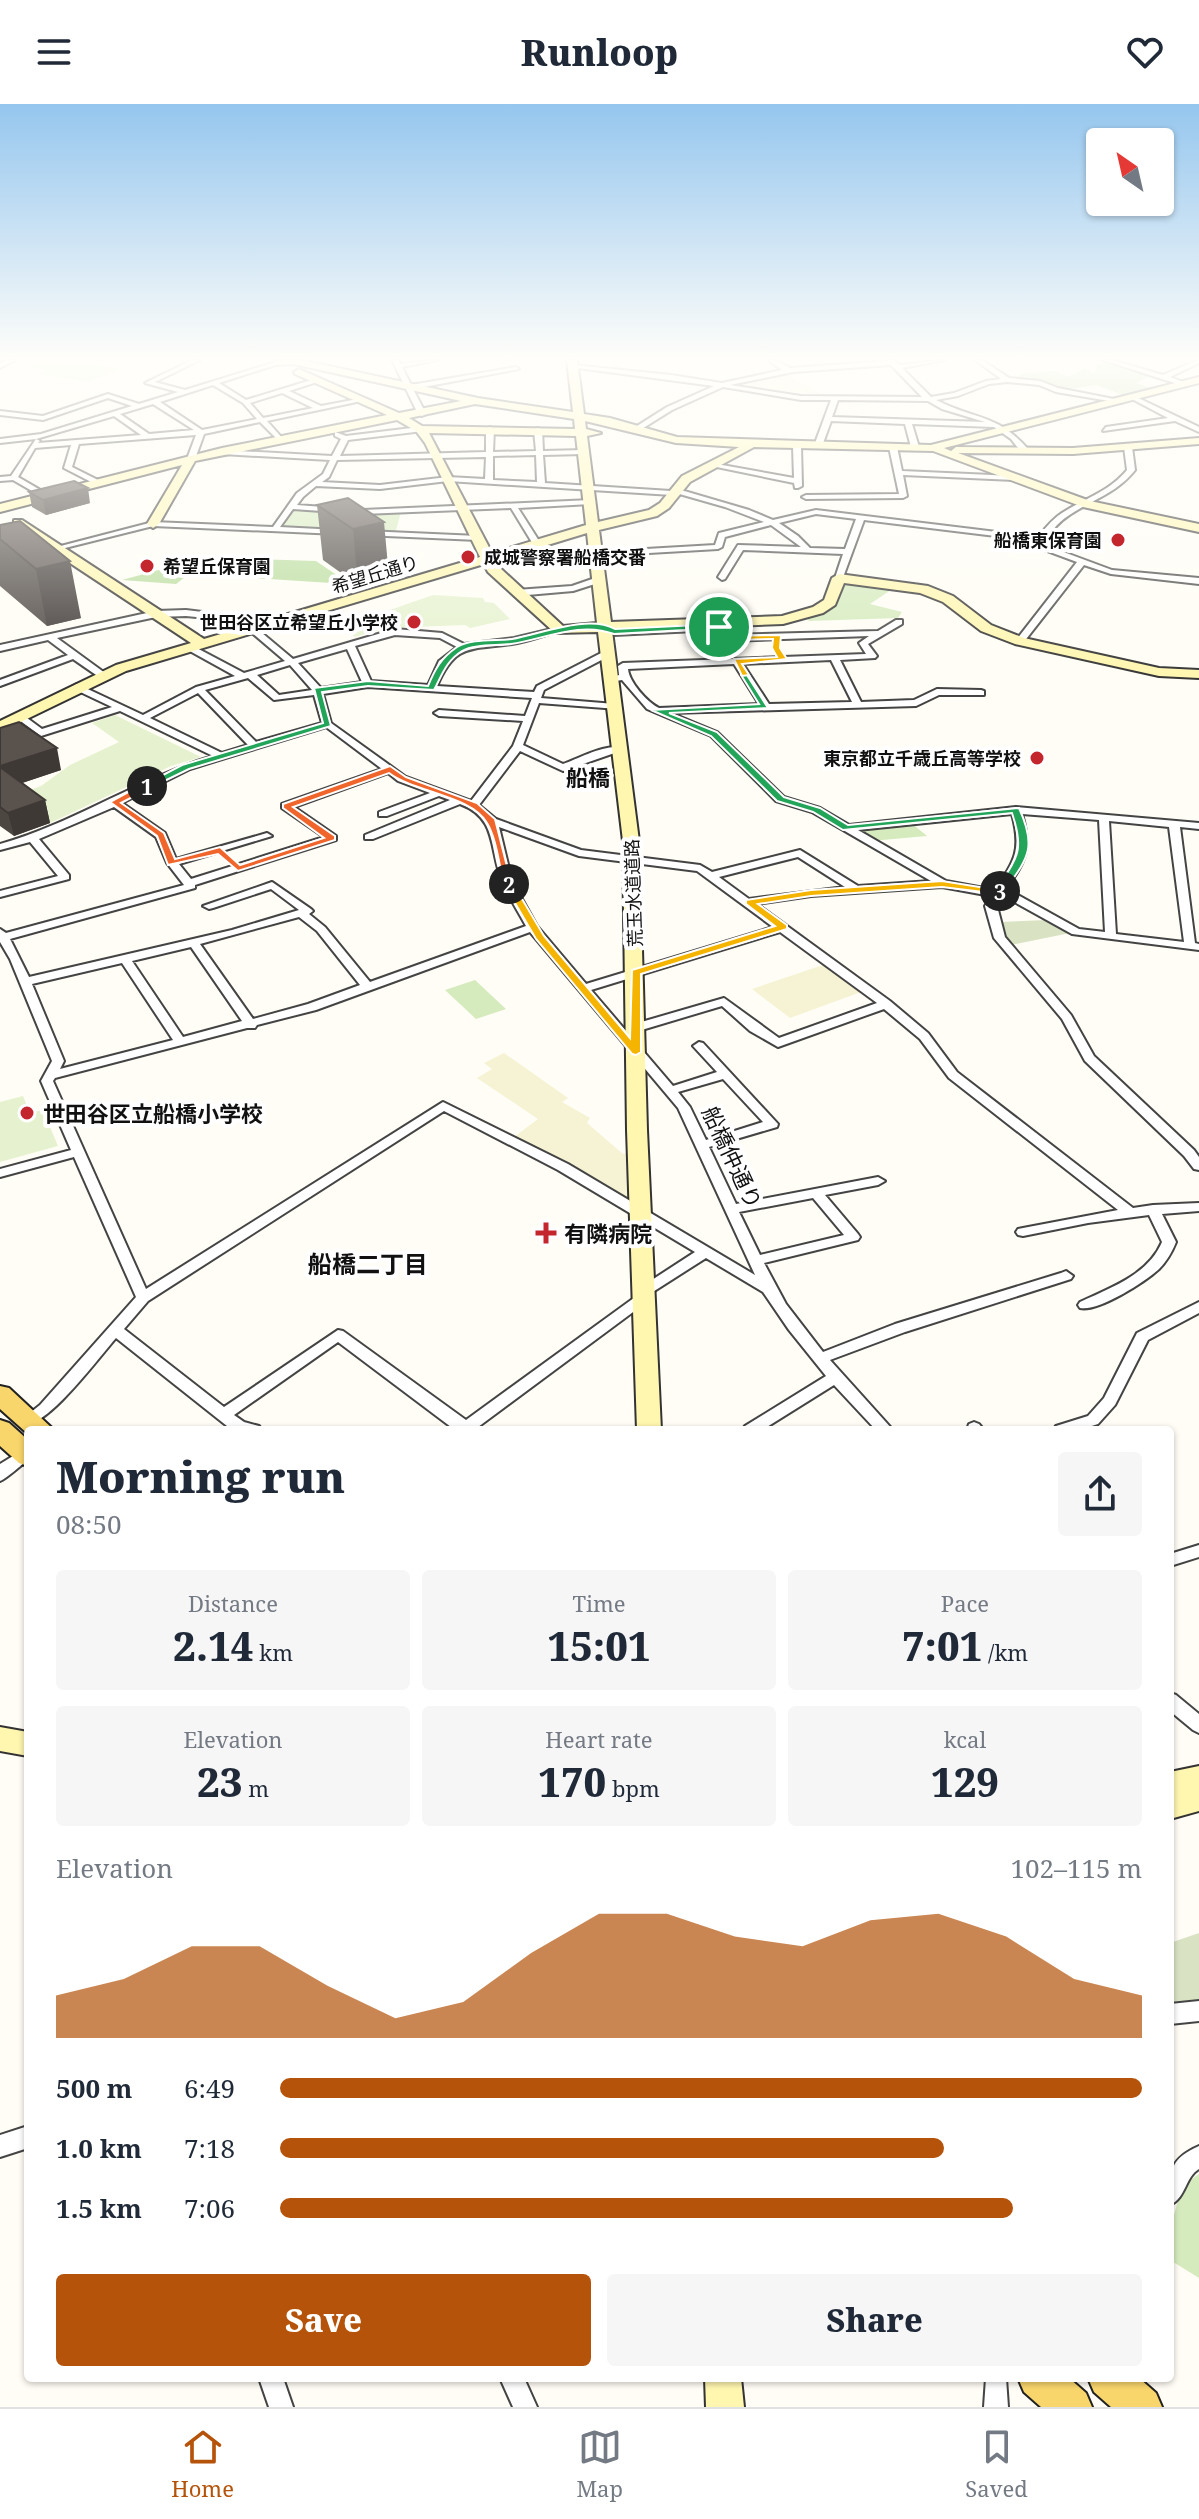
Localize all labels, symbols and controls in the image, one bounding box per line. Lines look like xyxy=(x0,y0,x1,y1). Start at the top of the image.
text: Runloop xyxy=(521,28,678,77)
icon: menu xyxy=(32,30,76,74)
icon: heart xyxy=(1123,30,1167,74)
north arrow xyxy=(1086,128,1174,216)
map controls xyxy=(1086,128,1174,216)
place label: 船橋東保育園 xyxy=(994,528,1102,552)
marker: 船橋東保育園 xyxy=(1109,531,1127,549)
place label: 成城警察署船橋交番 xyxy=(484,545,646,569)
marker: 成城警察署船橋交番 xyxy=(459,548,477,566)
street label: 希望丘通り xyxy=(328,549,422,599)
place label: 希望丘保育園 xyxy=(163,554,271,578)
marker: 希望丘保育園 xyxy=(138,557,156,575)
pin xyxy=(685,593,753,661)
icon: arrive xyxy=(697,605,741,649)
place label: 世田谷区立希望丘小学校 xyxy=(200,610,398,634)
marker: 世田谷区立希望丘小学校 xyxy=(405,613,423,631)
place label: 東京都立千歳丘高等学校 xyxy=(823,746,1021,770)
marker: 東京都立千歳丘高等学校 xyxy=(1028,749,1046,767)
district label: 船橋 xyxy=(566,762,610,792)
pin: 1 xyxy=(127,766,167,806)
text: 1 xyxy=(141,771,153,801)
street label: 荒玉水道道路 xyxy=(619,839,647,947)
pin: 2 xyxy=(489,864,529,904)
text: 2 xyxy=(503,869,515,899)
pin: 3 xyxy=(980,871,1020,911)
text: 3 xyxy=(994,876,1006,906)
place label: 世田谷区立船橋小学校 xyxy=(43,1098,263,1128)
street label: 船橋仲通り xyxy=(696,1101,770,1213)
marker: 世田谷区立船橋小学校 xyxy=(18,1104,36,1122)
place label: 有隣病院 xyxy=(564,1218,652,1248)
marker: 有隣病院 xyxy=(535,1222,557,1244)
district label: 船橋二丁目 xyxy=(308,1247,428,1280)
text: Morning run xyxy=(56,1446,345,1506)
button: share xyxy=(1058,1452,1142,1536)
text: 08:50 xyxy=(56,1506,122,1542)
text: Distance xyxy=(188,1588,278,1618)
text: Time xyxy=(572,1588,626,1618)
text: Pace xyxy=(941,1588,989,1618)
text: 2.14 xyxy=(173,1618,254,1673)
text: 15:01 xyxy=(547,1618,651,1673)
text: 7:01 xyxy=(902,1618,982,1673)
text: km xyxy=(254,1637,293,1667)
text: /km xyxy=(982,1637,1028,1667)
text: Elevation xyxy=(183,1724,283,1754)
text: Heart rate xyxy=(545,1724,653,1754)
text: kcal xyxy=(944,1724,986,1754)
text: 23 xyxy=(197,1754,242,1809)
text: 170 xyxy=(538,1754,606,1809)
text: 129 xyxy=(931,1754,999,1809)
text: m xyxy=(242,1773,269,1803)
text: bpm xyxy=(606,1773,660,1803)
text: Elevation xyxy=(56,1850,173,1886)
text: 102–115 m xyxy=(1010,1850,1142,1886)
text: 500 m xyxy=(56,2070,132,2106)
text: 6:49 xyxy=(184,2070,235,2106)
text: 1.0 km xyxy=(56,2130,142,2166)
text: 7:18 xyxy=(184,2130,235,2166)
text: 1.5 km xyxy=(56,2190,142,2226)
text: 7:06 xyxy=(184,2190,235,2226)
button: Save xyxy=(56,2274,591,2366)
button: Share xyxy=(607,2274,1142,2366)
tab: Home xyxy=(171,2425,234,2503)
tab: Map xyxy=(576,2425,623,2503)
tab: Saved xyxy=(965,2425,1028,2503)

